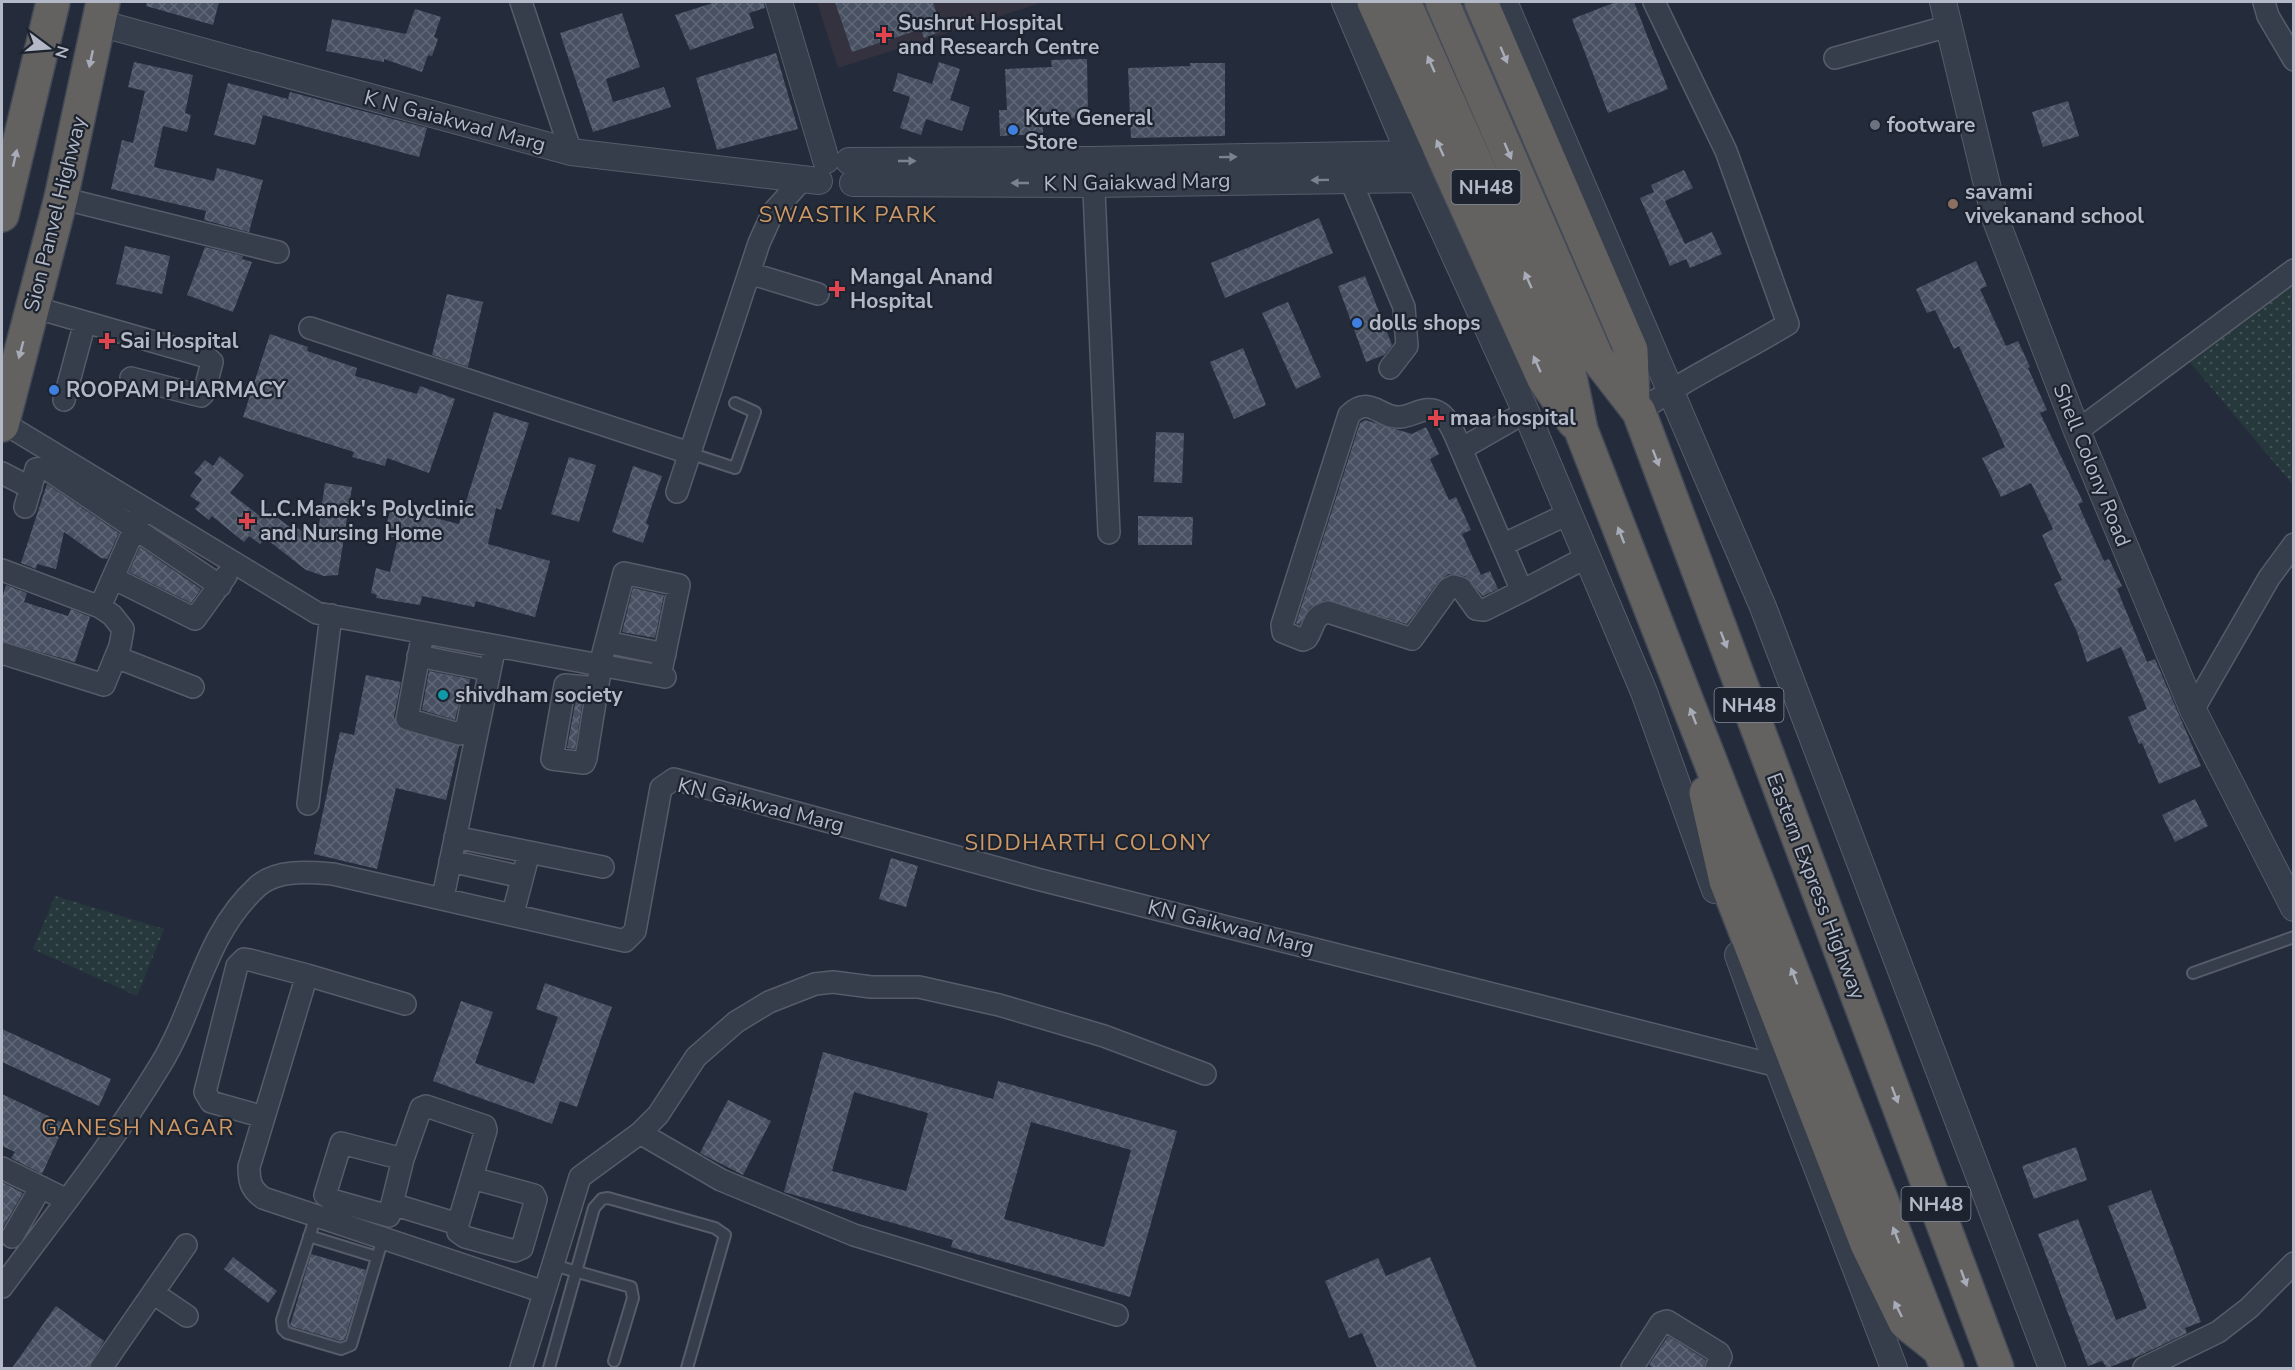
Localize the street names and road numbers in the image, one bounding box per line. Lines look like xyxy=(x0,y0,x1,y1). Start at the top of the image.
street label: K N Gaiakwad Marg xyxy=(361,83,549,159)
street label: Sion Panvel Highway xyxy=(17,113,93,315)
street label: K N Gaiakwad Marg xyxy=(1043,166,1231,198)
road number: NH48 xyxy=(1452,170,1520,204)
street label: Shell Colony Road xyxy=(2047,379,2137,551)
road number: NH48 xyxy=(1714,688,1784,722)
street label: Eastern Express Highway xyxy=(1760,769,1872,1003)
street label: KN Gaikwad Marg xyxy=(675,771,847,839)
street label: KN Gaikwad Marg xyxy=(1145,893,1317,961)
road number: NH48 xyxy=(1902,1187,1970,1221)

